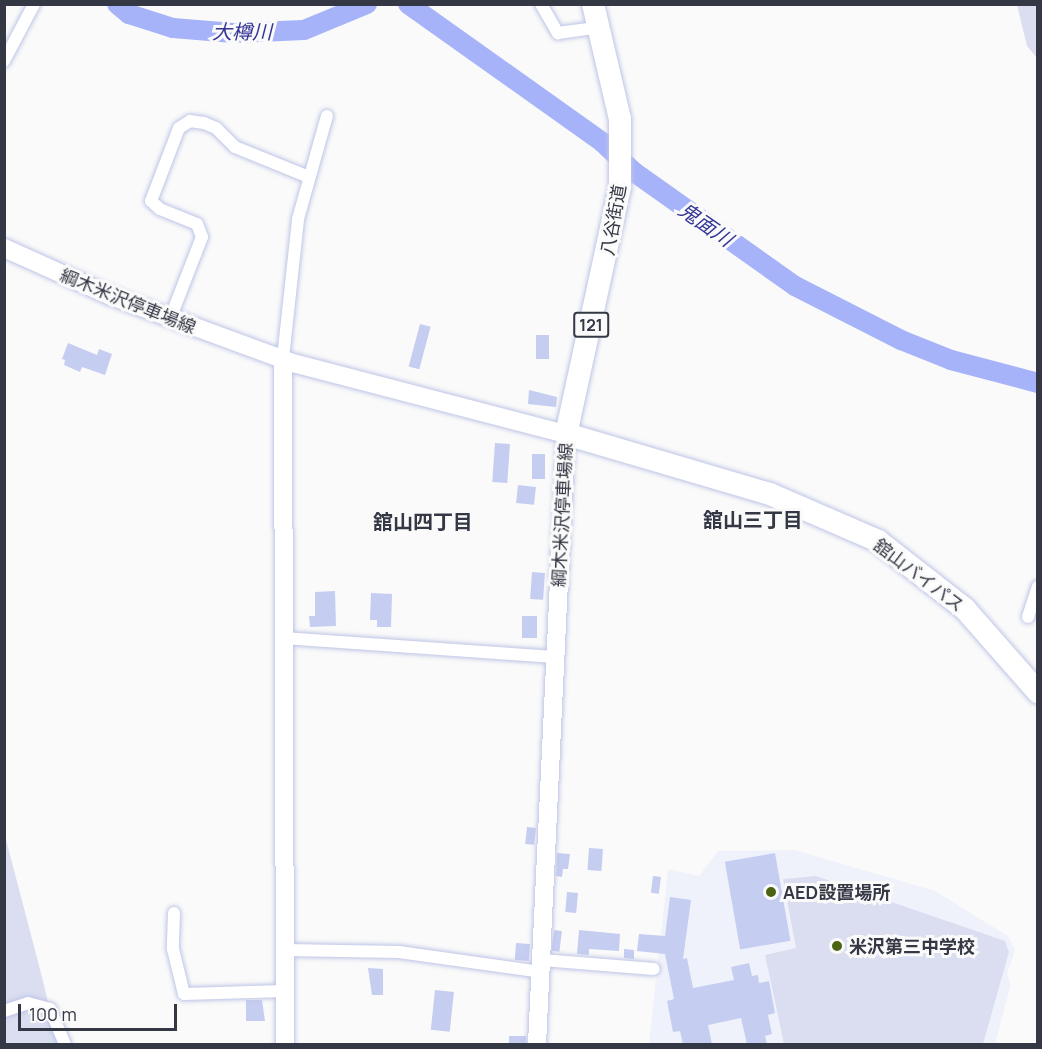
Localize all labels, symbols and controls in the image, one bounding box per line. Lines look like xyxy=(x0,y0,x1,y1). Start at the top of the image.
water label: 大樽川 xyxy=(212,19,272,43)
street label: 八谷街道 xyxy=(596,183,630,257)
water label: 鬼面川 xyxy=(675,197,737,251)
street label: 綱木米沢停車場線 xyxy=(57,264,199,338)
road number: 121 xyxy=(573,312,609,338)
street label: 綱木米沢停車場線 xyxy=(547,443,577,587)
district label: 舘山三丁目 xyxy=(703,507,803,531)
district label: 舘山四丁目 xyxy=(373,509,473,533)
street label: 舘山バイパス xyxy=(869,534,969,616)
place label: AED設置場所 xyxy=(783,881,890,903)
marker: AED設置場所 xyxy=(764,885,778,899)
place label: 米沢第三中学校 xyxy=(849,935,975,957)
marker: 米沢第三中学校 xyxy=(830,939,844,953)
scale bar xyxy=(21,992,180,1030)
text: 100 m xyxy=(29,1002,77,1026)

